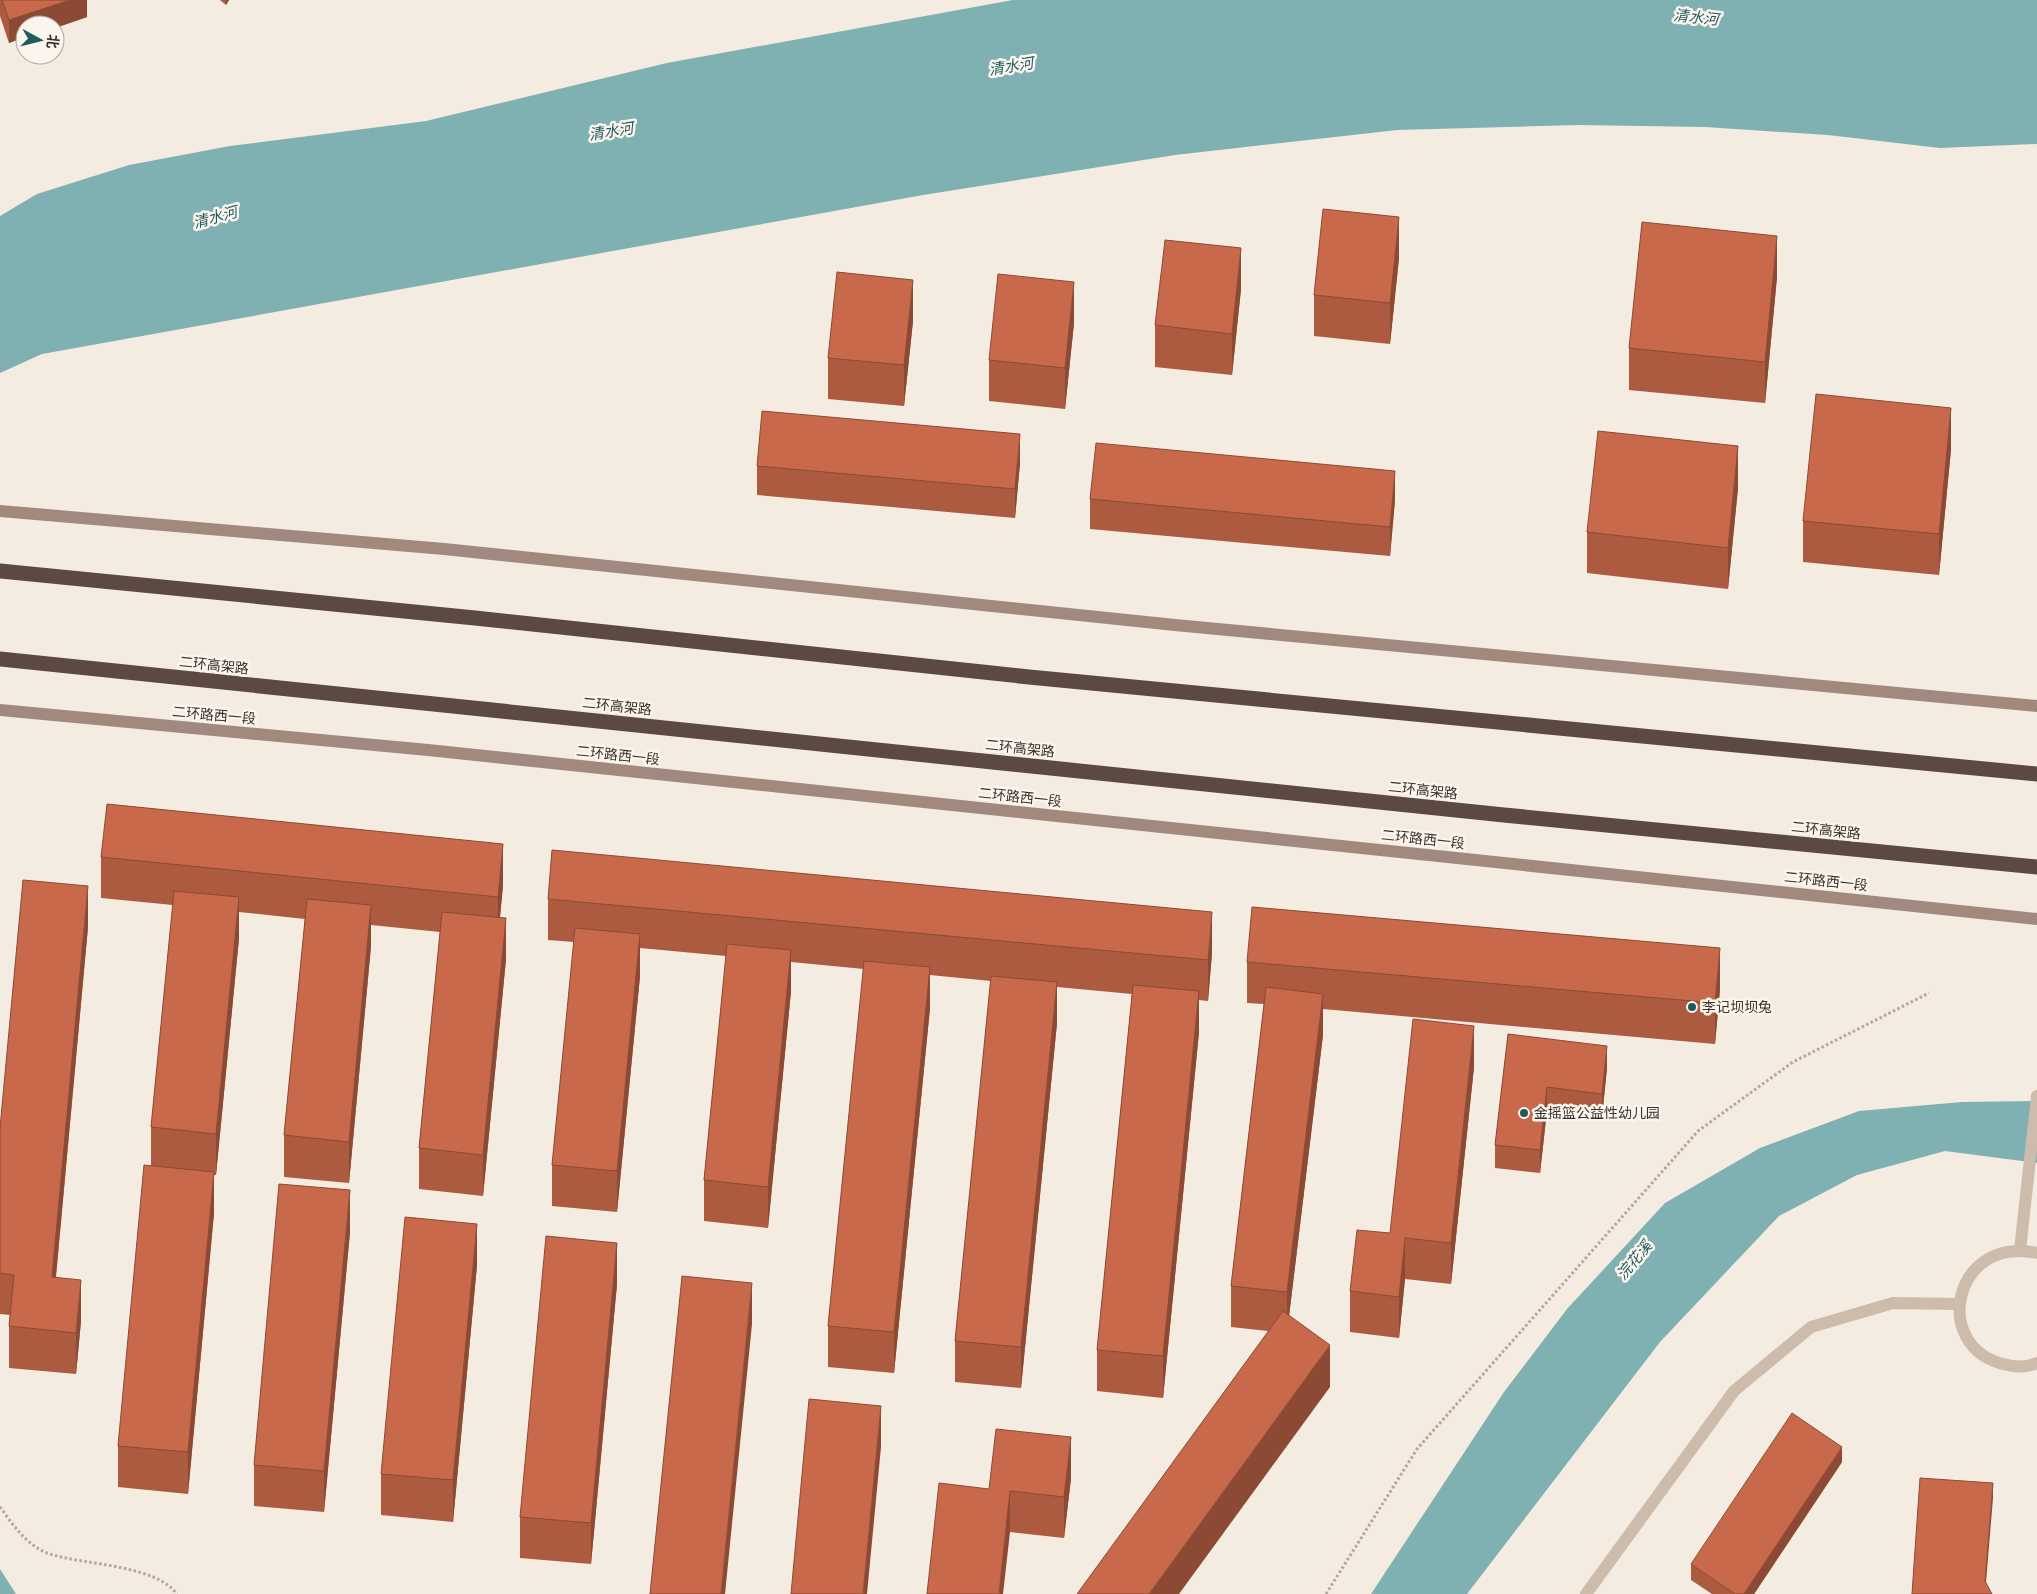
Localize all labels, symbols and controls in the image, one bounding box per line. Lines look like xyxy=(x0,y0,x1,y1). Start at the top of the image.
water label: 清水河 xyxy=(1673,6,1722,28)
north arrow xyxy=(15,15,65,65)
text: 北 xyxy=(44,34,62,50)
water label: 清水河 xyxy=(987,54,1038,78)
water label: 清水河 xyxy=(587,119,638,143)
water label: 清水河 xyxy=(191,202,242,231)
street label: 二环高架路 xyxy=(178,653,250,677)
street label: 二环高架路 xyxy=(581,694,653,718)
street label: 二环路西一段 xyxy=(171,703,257,727)
street label: 二环高架路 xyxy=(984,736,1056,760)
street label: 二环路西一段 xyxy=(575,743,661,767)
street label: 二环高架路 xyxy=(1387,778,1459,802)
street label: 二环路西一段 xyxy=(977,785,1063,809)
street label: 二环高架路 xyxy=(1790,818,1862,842)
street label: 二环路西一段 xyxy=(1380,827,1466,851)
street label: 二环路西一段 xyxy=(1783,869,1869,893)
place label: 李记坝坝兔 xyxy=(1702,999,1772,1015)
marker: 李记坝坝兔 xyxy=(1686,1001,1698,1013)
place label: 金摇篮公益性幼儿园 xyxy=(1534,1105,1660,1121)
marker: 金摇篮公益性幼儿园 xyxy=(1518,1107,1530,1119)
water label: 浣花溪 xyxy=(1613,1236,1656,1283)

